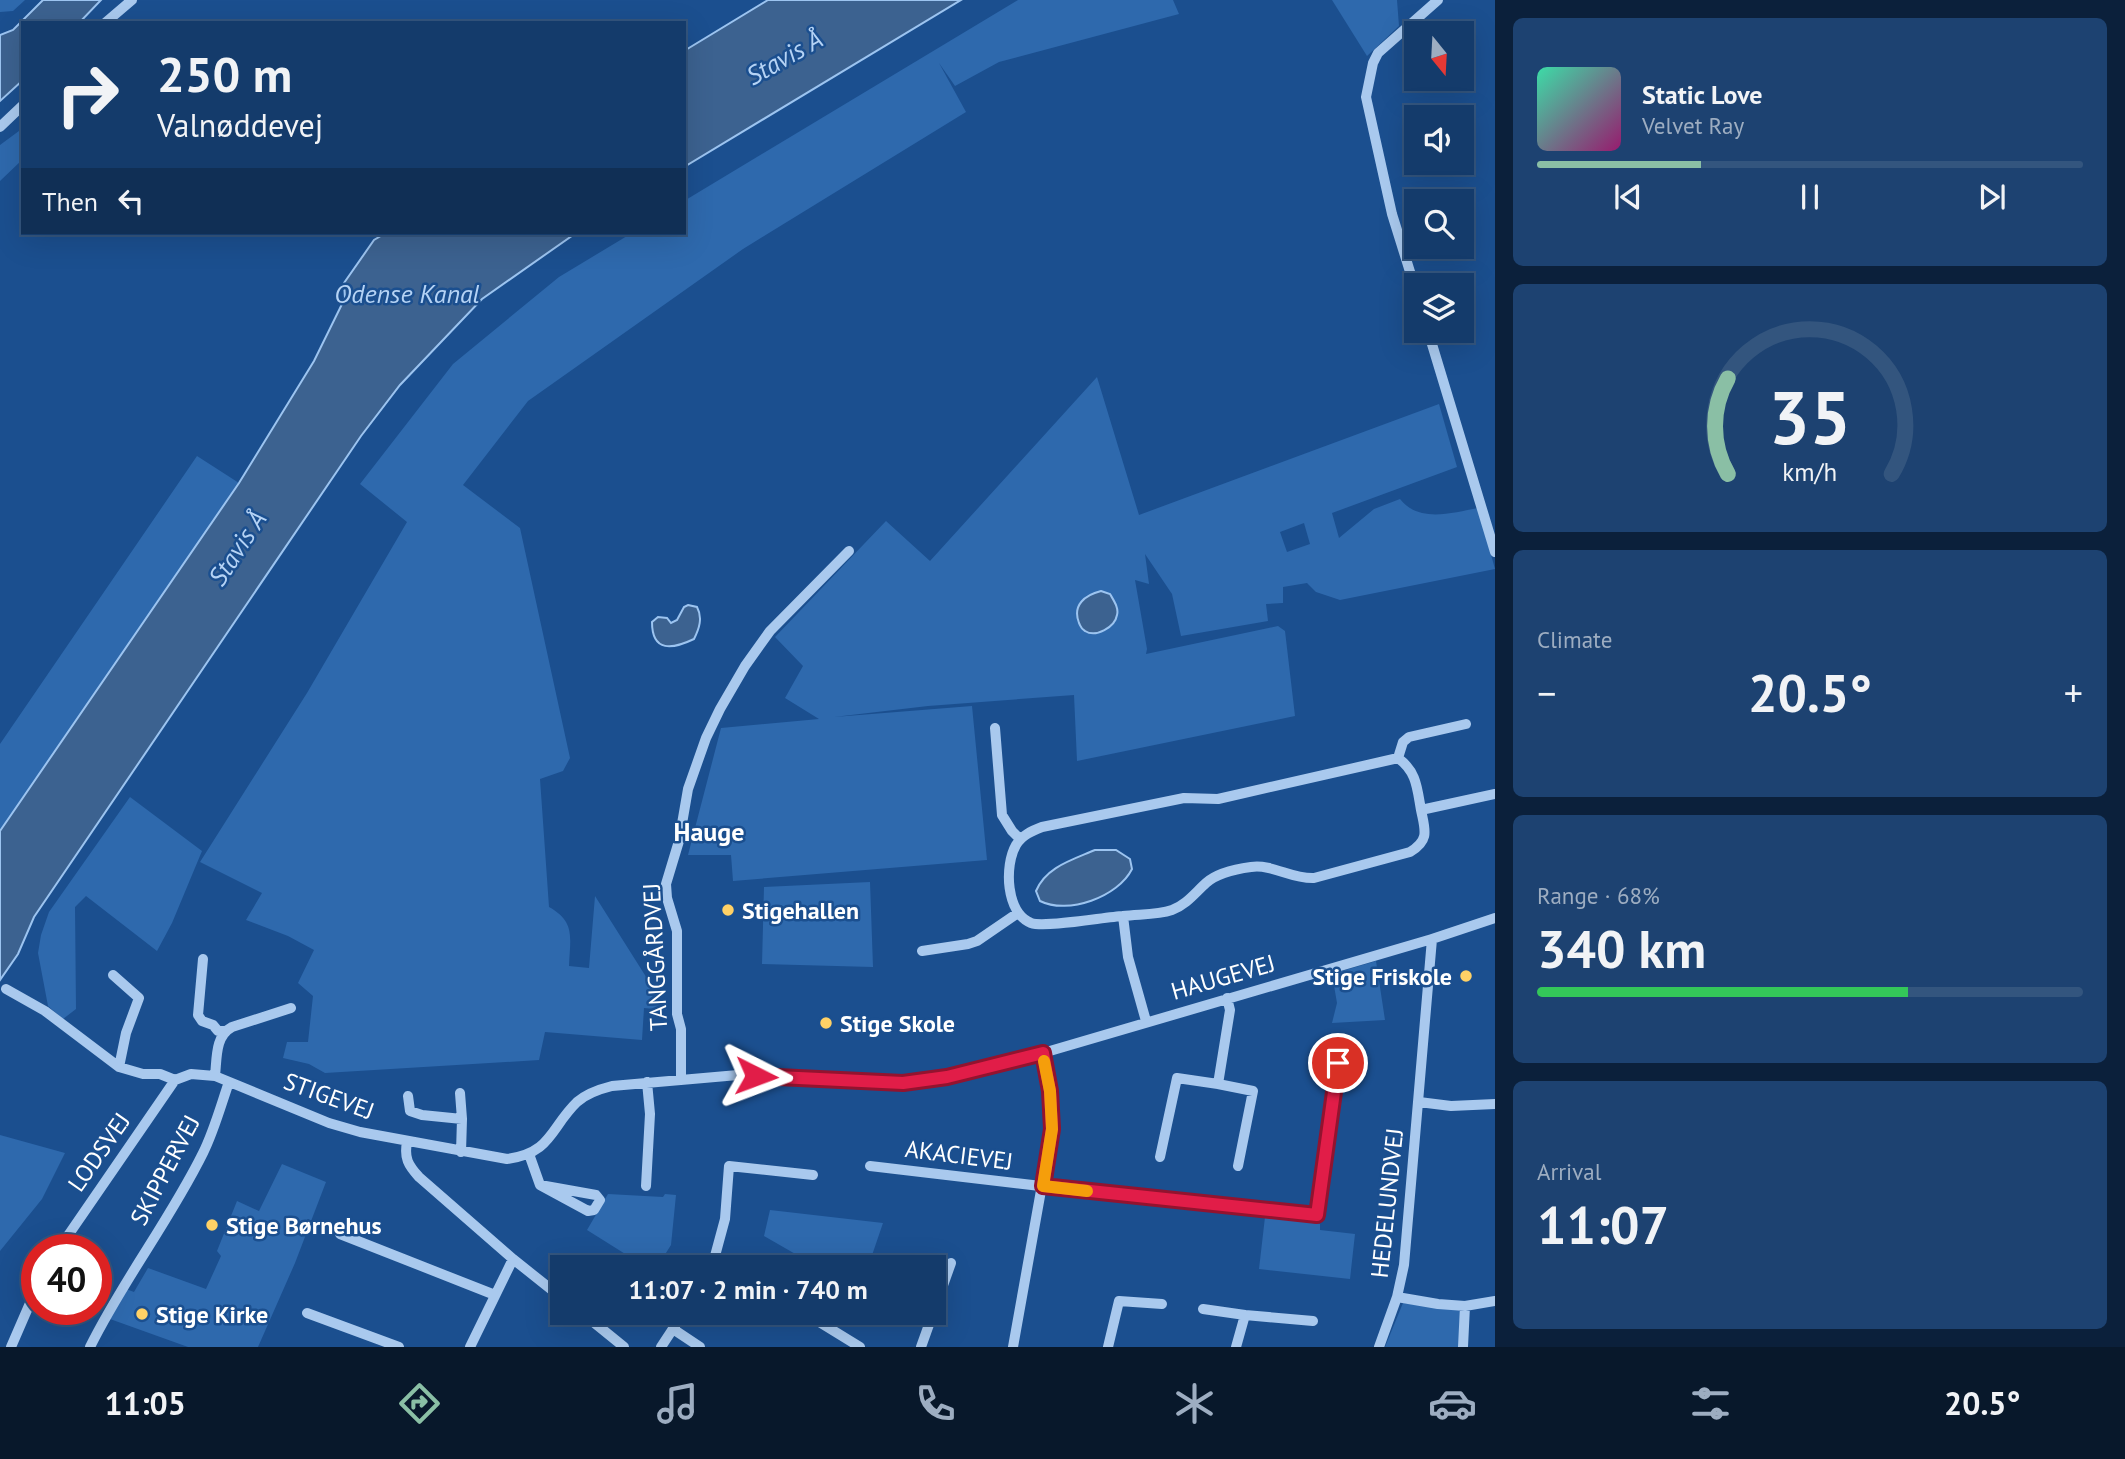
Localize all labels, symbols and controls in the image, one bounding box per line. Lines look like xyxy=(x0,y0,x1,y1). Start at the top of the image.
north arrow xyxy=(1404,21,1474,91)
map controls xyxy=(1404,21,1474,343)
water label: Stavis Å xyxy=(740,22,828,92)
text: 250 m xyxy=(157,42,292,106)
icon: right xyxy=(42,49,133,140)
text: Static Love xyxy=(1642,78,1763,111)
text: Valnøddevej xyxy=(157,104,323,146)
button: sound xyxy=(1404,105,1474,175)
text: Velvet Ray xyxy=(1642,111,1744,140)
icon: previous xyxy=(1609,178,1647,216)
icon: pause xyxy=(1791,178,1829,216)
icon: next xyxy=(1973,178,2011,216)
icon: left xyxy=(112,182,150,220)
text: Then xyxy=(42,185,98,218)
button: search xyxy=(1404,189,1474,259)
button: layers xyxy=(1404,273,1474,343)
water label: Odense Kanal xyxy=(334,277,480,310)
text: 35 xyxy=(1769,370,1851,464)
text: km/h xyxy=(1783,455,1837,487)
water label: Stavis Å xyxy=(200,504,274,592)
text: Climate xyxy=(1537,625,1612,654)
text: 20.5° xyxy=(1748,659,1872,726)
text: − xyxy=(1537,668,1556,717)
text: + xyxy=(2064,668,2083,717)
district label: Hauge xyxy=(674,815,744,848)
text: Range · 68% xyxy=(1537,881,1660,910)
street label: TANGGÅRDVEJ xyxy=(636,882,674,1032)
place label: Stigehallen xyxy=(742,895,859,926)
marker: Stigehallen xyxy=(720,902,736,918)
text: 340 km xyxy=(1537,915,1706,982)
street label: HAUGEVEJ xyxy=(1167,947,1279,1007)
place label: Stige Friskole xyxy=(1312,961,1452,992)
marker: Stige Friskole xyxy=(1458,968,1474,984)
place label: Stige Skole xyxy=(840,1008,955,1039)
marker: Stige Skole xyxy=(818,1015,834,1031)
pin xyxy=(1308,1033,1368,1093)
position arrow xyxy=(719,1039,793,1113)
icon: arrive xyxy=(1319,1044,1357,1082)
street label: STIGEVEJ xyxy=(279,1065,379,1127)
street label: LODSVEJ xyxy=(61,1107,137,1197)
street label: SKIPPERVEJ xyxy=(123,1109,207,1231)
street label: HEDELUNDVEJ xyxy=(1364,1127,1410,1279)
street label: AKACIEVEJ xyxy=(903,1133,1015,1177)
text: Arrival xyxy=(1537,1157,1601,1186)
text: 11:07 xyxy=(1537,1191,1669,1258)
place label: Stige Børnehus xyxy=(226,1210,382,1241)
marker: Stige Børnehus xyxy=(204,1217,220,1233)
speed limit sign: 40 xyxy=(21,1234,112,1325)
text: 11:07 · 2 min · 740 m xyxy=(628,1273,868,1306)
place label: Stige Kirke xyxy=(156,1299,268,1330)
marker: Stige Kirke xyxy=(134,1306,150,1322)
icon: directions xyxy=(395,1379,444,1428)
icon: music xyxy=(653,1379,702,1428)
icon: phone xyxy=(911,1379,960,1428)
icon: climate xyxy=(1170,1379,1219,1428)
icon: car xyxy=(1428,1379,1477,1428)
icon: filters xyxy=(1686,1379,1735,1428)
text: 11:05 xyxy=(105,1382,186,1424)
text: 20.5° xyxy=(1944,1382,2020,1424)

